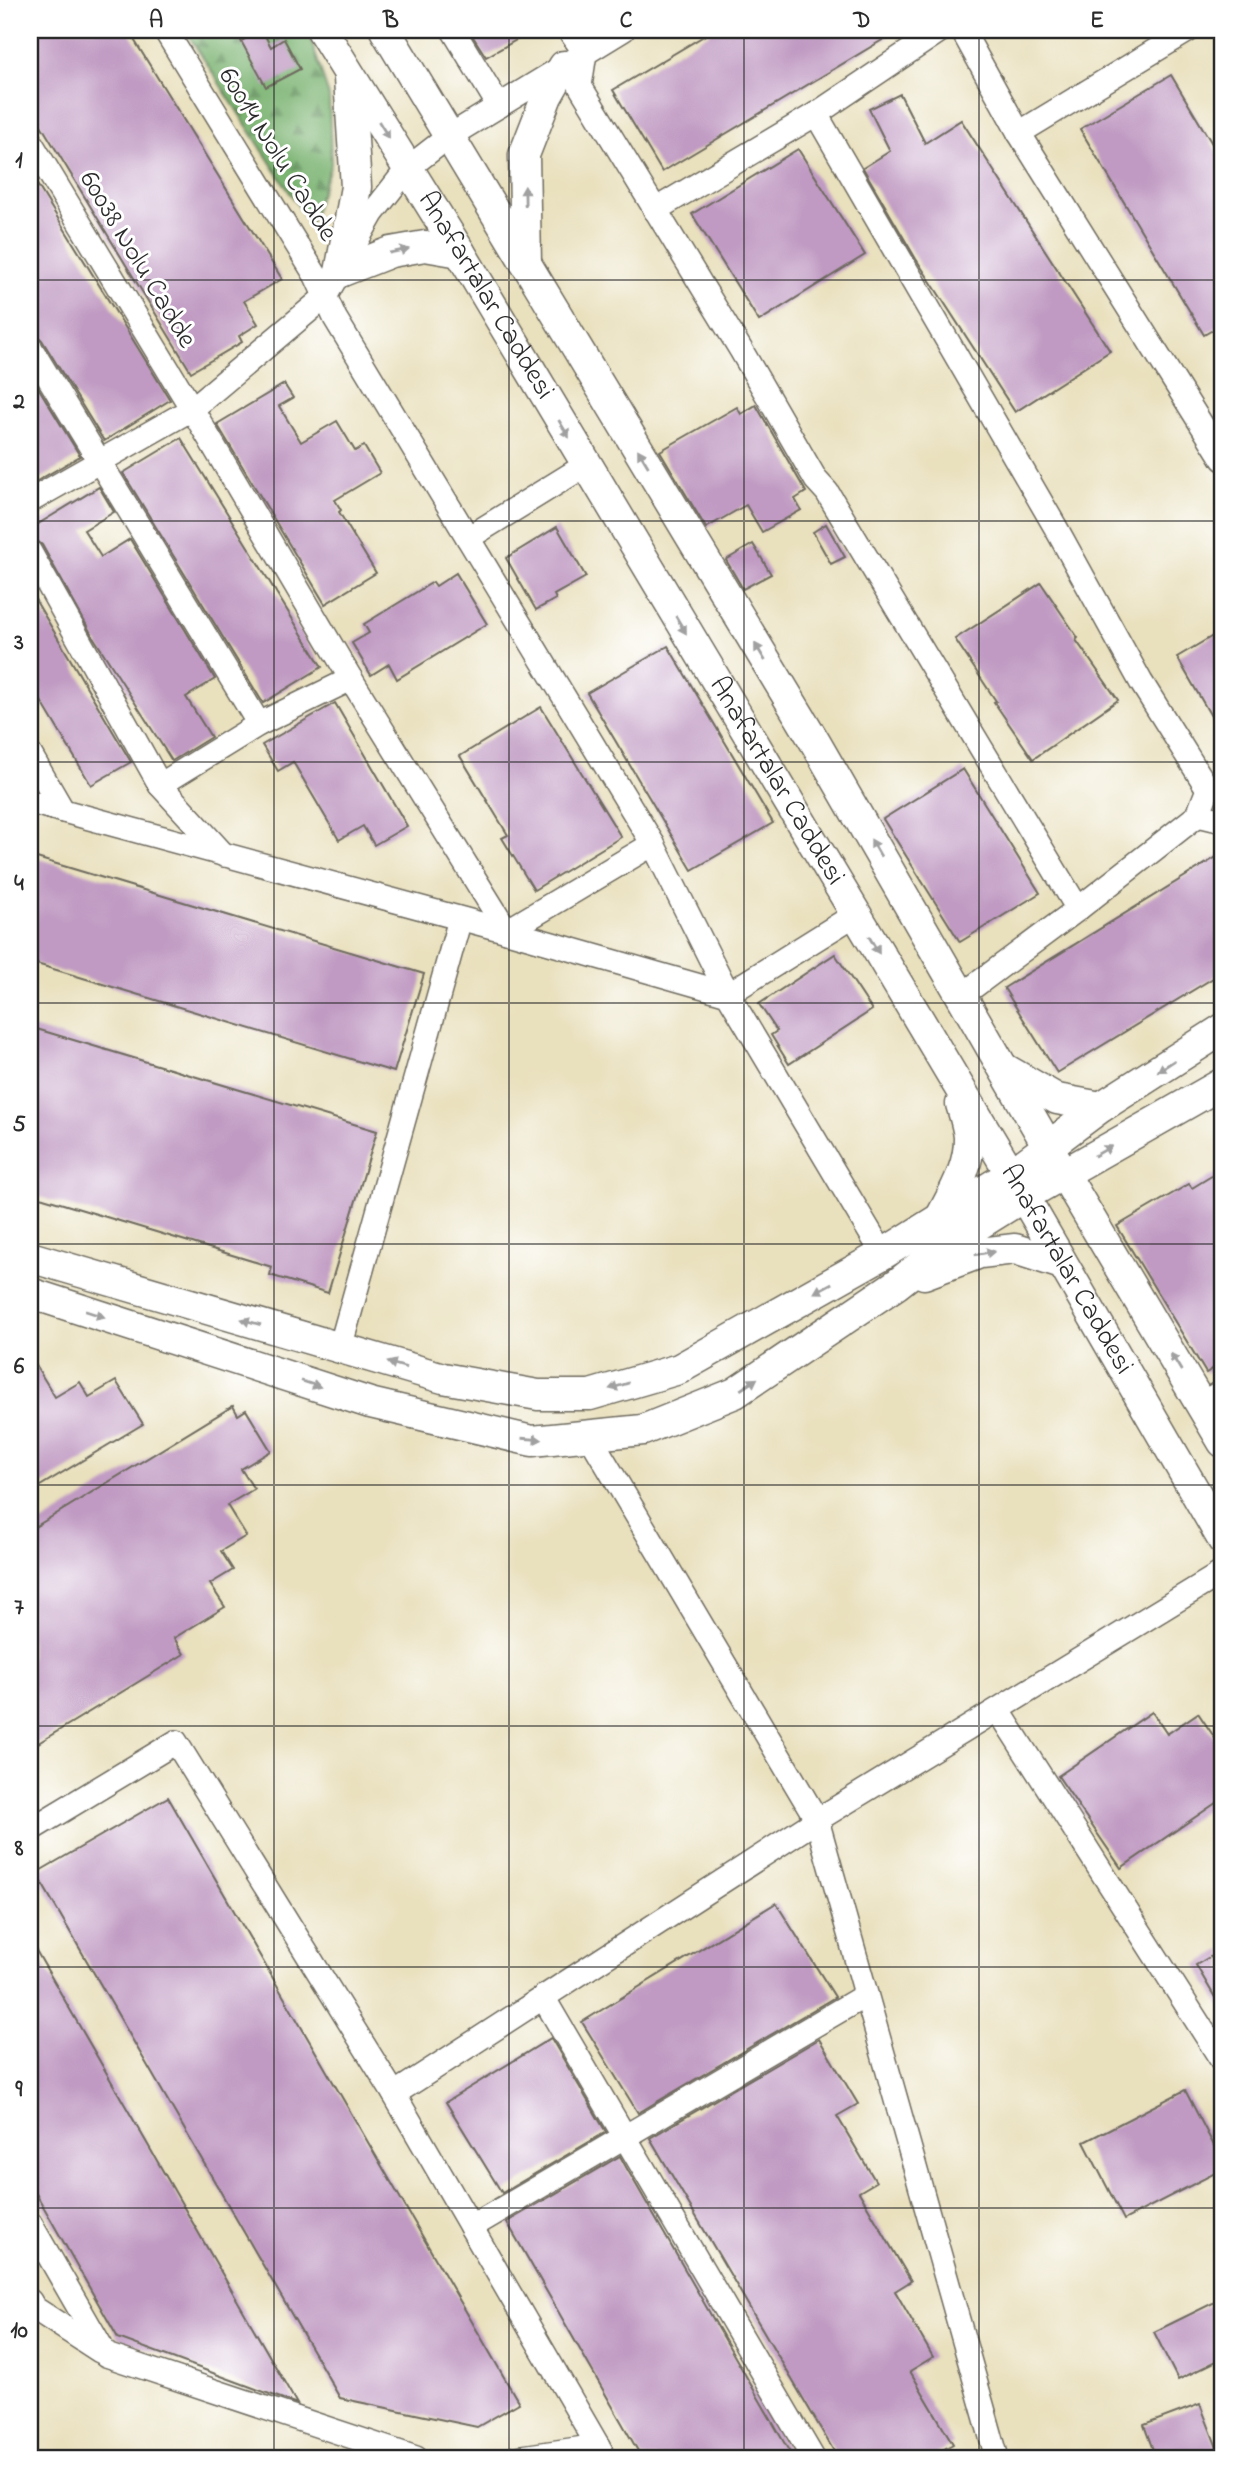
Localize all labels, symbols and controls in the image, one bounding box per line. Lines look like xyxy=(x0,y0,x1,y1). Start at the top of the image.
text: A xyxy=(149,5,163,38)
text: B xyxy=(382,5,399,38)
text: C xyxy=(620,5,633,38)
text: D xyxy=(853,5,870,38)
text: E xyxy=(1090,5,1104,38)
street label: 60014 Nolu Cadde xyxy=(207,60,347,251)
one-way arrow xyxy=(377,120,390,139)
text: 1 xyxy=(15,145,23,178)
street label: 60038 Nolu Cadde xyxy=(68,164,206,357)
street label: Anafartalar Caddesi xyxy=(407,184,564,408)
one-way arrow xyxy=(519,185,531,207)
one-way arrow xyxy=(388,246,410,257)
text: 2 xyxy=(12,386,25,419)
one-way arrow xyxy=(558,420,571,439)
one-way arrow xyxy=(636,448,649,467)
one-way arrow xyxy=(675,615,688,634)
text: 3 xyxy=(13,627,24,660)
one-way arrow xyxy=(754,643,767,662)
street label: Anafartalar Caddesi xyxy=(698,669,855,893)
one-way arrow xyxy=(870,839,882,858)
text: 4 xyxy=(14,868,24,901)
one-way arrow xyxy=(868,936,881,955)
one-way arrow xyxy=(1156,1059,1175,1072)
text: 5 xyxy=(12,1109,26,1142)
one-way arrow xyxy=(1093,1145,1113,1157)
street label: Anafartalar Caddesi xyxy=(989,1157,1144,1382)
one-way arrow xyxy=(974,1248,996,1259)
one-way arrow xyxy=(814,1282,833,1294)
one-way arrow xyxy=(84,1310,105,1320)
one-way arrow xyxy=(240,1316,262,1327)
text: 6 xyxy=(14,1351,25,1384)
one-way arrow xyxy=(1170,1353,1182,1372)
one-way arrow xyxy=(386,1359,407,1369)
one-way arrow xyxy=(739,1378,758,1391)
one-way arrow xyxy=(301,1380,322,1390)
one-way arrow xyxy=(609,1382,630,1392)
one-way arrow xyxy=(521,1434,543,1445)
text: 7 xyxy=(14,1592,24,1625)
text: 8 xyxy=(14,1833,24,1866)
text: 9 xyxy=(15,2074,24,2107)
text: 10 xyxy=(10,2315,28,2348)

